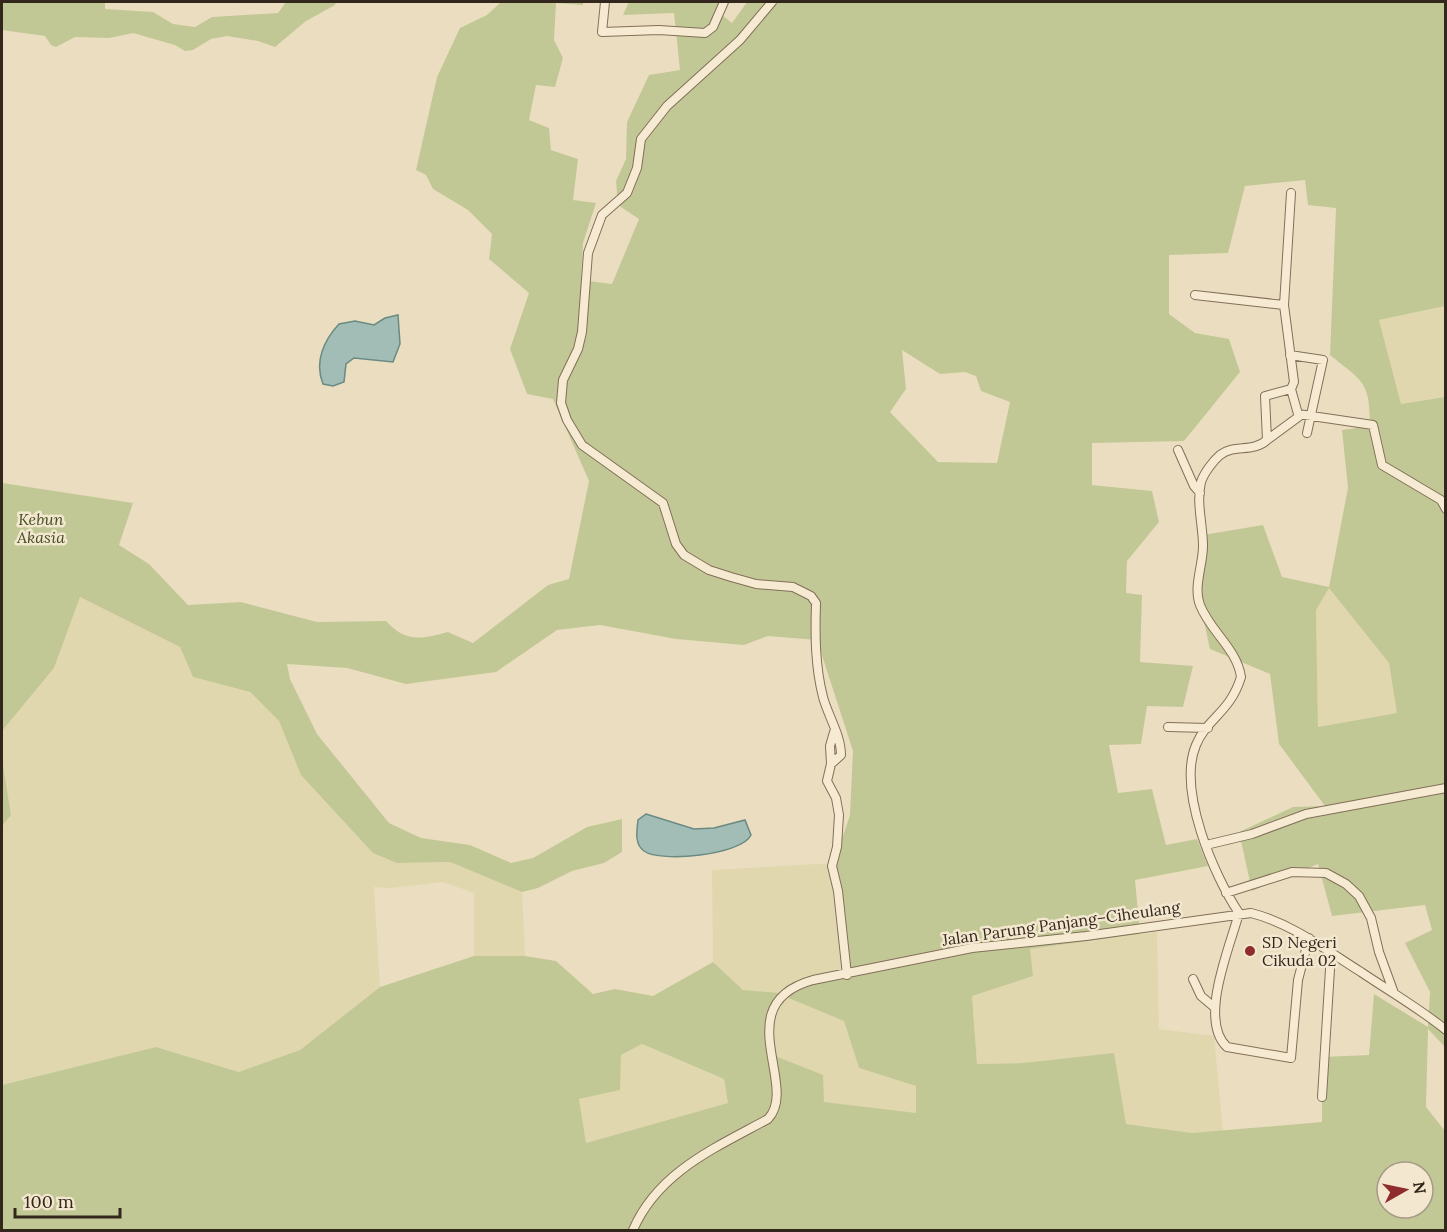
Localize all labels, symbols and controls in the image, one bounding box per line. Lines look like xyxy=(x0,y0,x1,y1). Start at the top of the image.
park label: Kebun Akasia xyxy=(16,509,65,547)
street label: Jalan Parung Panjang–Ciheulang xyxy=(940,896,1182,950)
place label: SD Negeri Cikuda 02 xyxy=(1262,932,1337,970)
marker: SD Negeri Cikuda 02 xyxy=(1243,944,1257,958)
north arrow xyxy=(1375,1160,1435,1220)
text: N xyxy=(1409,1180,1431,1195)
scale bar xyxy=(15,1181,120,1219)
text: 100 m xyxy=(24,1190,74,1213)

